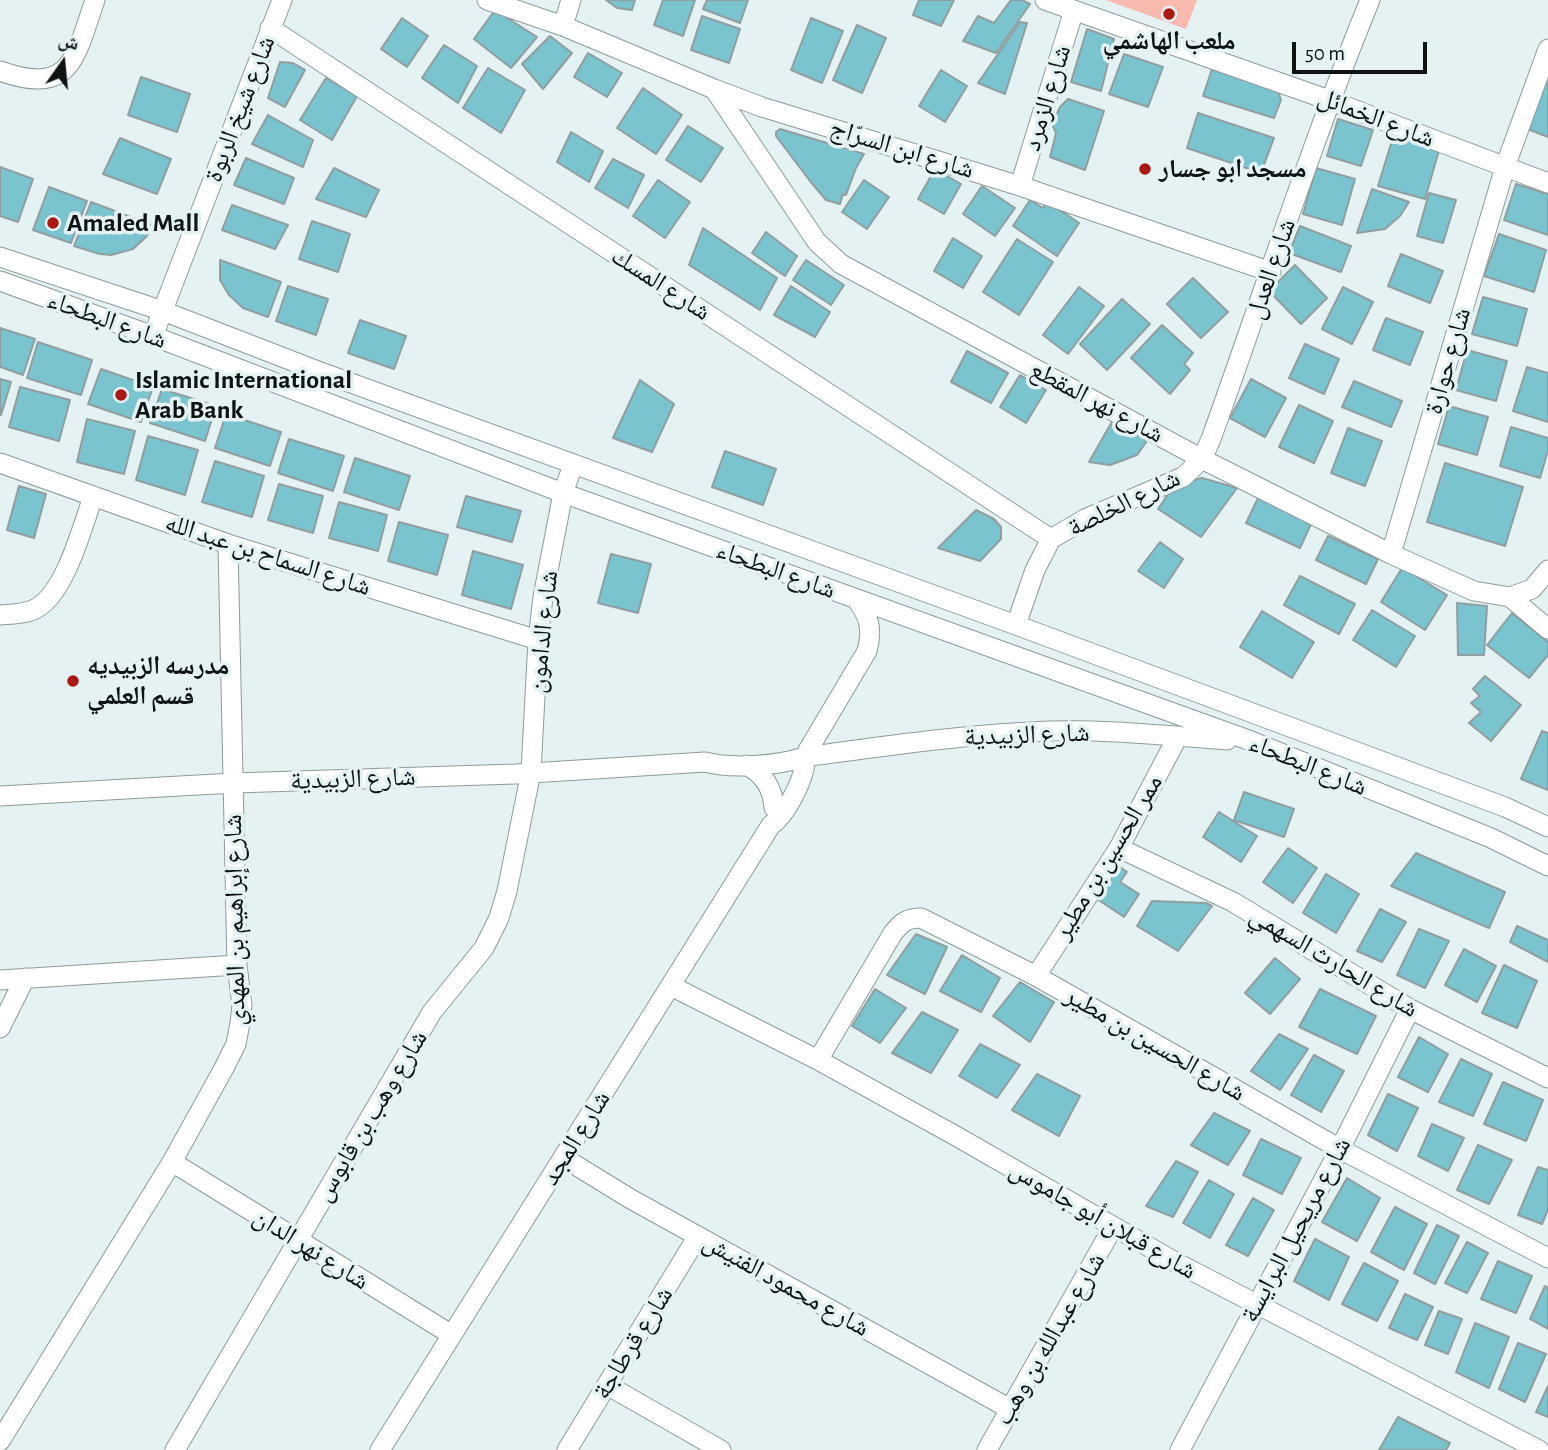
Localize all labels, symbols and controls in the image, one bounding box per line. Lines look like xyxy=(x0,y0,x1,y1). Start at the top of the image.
marker: ملعب الهاشمي xyxy=(1161,6,1177,22)
place label: ملعب الهاشمي xyxy=(1102,25,1236,57)
north arrow xyxy=(28,28,98,98)
scale bar xyxy=(1296,28,1431,72)
text: ش xyxy=(56,30,81,54)
street label: شارع شيخ الربوة xyxy=(198,32,282,186)
street label: شارع الزمرد xyxy=(1016,41,1078,155)
text: 50 m xyxy=(1305,43,1345,64)
street label: شارع الخمائل xyxy=(1313,81,1439,155)
street label: شارع ابن السرّاج xyxy=(826,112,978,186)
place label: مسجد ابو جسار xyxy=(1159,153,1306,185)
marker: مسجد ابو جسار xyxy=(1137,161,1153,177)
place label: Amaled Mall xyxy=(67,207,199,239)
marker: Amaled Mall xyxy=(45,215,61,231)
street label: شارع العدل xyxy=(1239,215,1303,323)
street label: شارع المسك xyxy=(605,240,717,328)
street label: شارع البطحاء xyxy=(43,284,171,356)
street label: شارع حوارة xyxy=(1418,304,1478,418)
street label: شارع نهر المقطع xyxy=(1025,354,1169,450)
place label: Islamic International Arab Bank xyxy=(135,364,352,426)
marker: Islamic International Arab Bank xyxy=(113,387,129,403)
street label: شارع الخلصة xyxy=(1063,462,1185,544)
street label: شارع السماح بن عبد الله xyxy=(161,507,375,603)
street label: شارع البطحاء xyxy=(712,534,840,606)
street label: شارع الدامون xyxy=(521,569,565,695)
place label: مدرسه الزبيديه قسم العلمي xyxy=(87,650,229,712)
marker: مدرسه الزبيديه قسم العلمي xyxy=(65,673,81,689)
street label: شارع الزبيدية xyxy=(964,717,1090,753)
street label: شارع البطحاء xyxy=(1244,727,1372,803)
street label: شارع الزبيدية xyxy=(290,761,416,797)
street label: ممر الحسين بن مطير xyxy=(1046,769,1170,945)
street label: شارع إبراهيم بن المهدي xyxy=(218,814,252,1026)
street label: شارع الحارث السهمي xyxy=(1244,899,1424,1025)
street label: شارع الحسين بن مطير xyxy=(1059,980,1251,1108)
street label: شارع وهب بن قابوس xyxy=(308,1025,434,1207)
street label: شارع المجد xyxy=(535,1085,617,1191)
street label: شارع مريحيل البرايسة xyxy=(1234,1132,1358,1328)
street label: شارع قبلان أبو جاموس xyxy=(1004,1154,1202,1286)
street label: شارع نهر الدان xyxy=(247,1201,375,1297)
street label: شارع محمود الفنيش xyxy=(697,1226,875,1344)
street label: شارع عبدالله بن وهب xyxy=(988,1247,1112,1431)
street label: شارع قرطاجة xyxy=(586,1281,680,1405)

